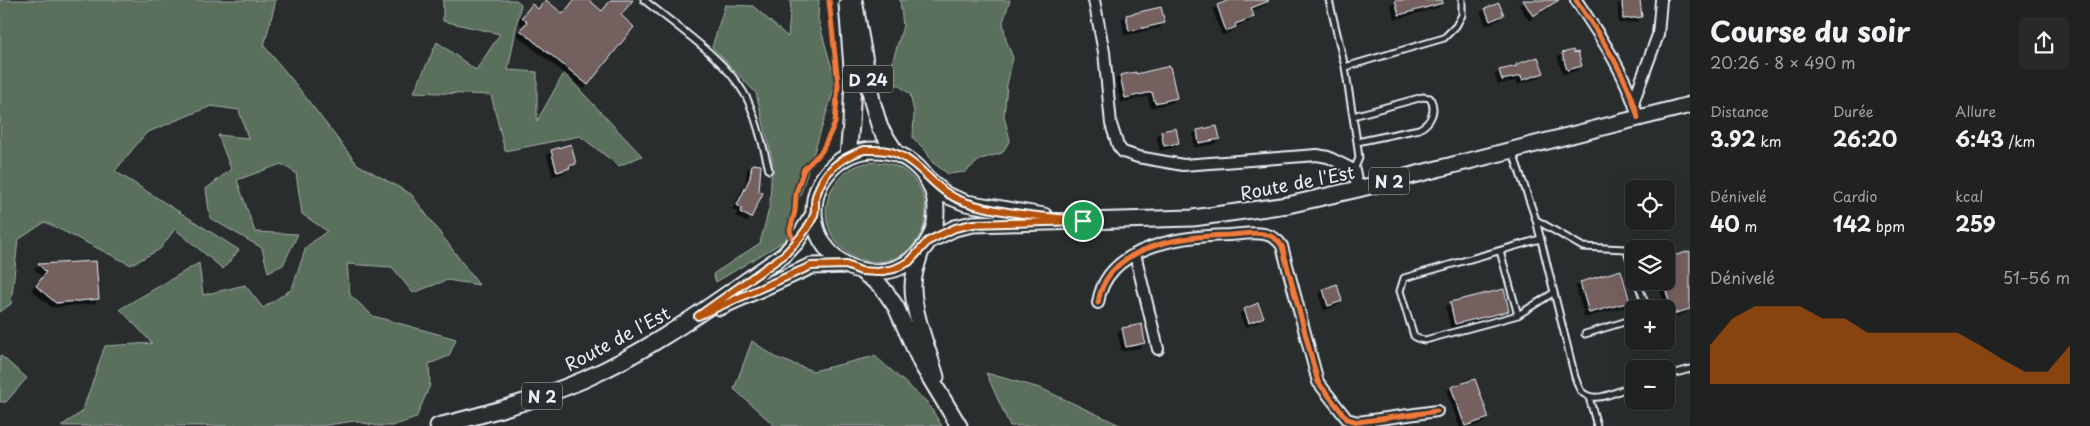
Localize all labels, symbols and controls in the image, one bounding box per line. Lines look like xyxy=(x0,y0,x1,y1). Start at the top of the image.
text: Course du soir xyxy=(1710,9,1910,52)
button: share xyxy=(2018,17,2070,69)
text: 20:26 · 8 × 490 m xyxy=(1710,50,1856,74)
road number: D 24 xyxy=(843,66,893,92)
text: Distance xyxy=(1710,101,1769,122)
text: Durée xyxy=(1833,101,1874,122)
text: Allure xyxy=(1955,101,1996,122)
text: 3.92 xyxy=(1710,122,1756,154)
text: 26:20 xyxy=(1833,122,1897,154)
text: 6:43 xyxy=(1955,122,2004,154)
text: km xyxy=(1756,131,1782,152)
text: /km xyxy=(2004,131,2035,152)
street label: Route de l'Est xyxy=(1237,158,1357,206)
road number: N 2 xyxy=(1369,168,1409,195)
map controls xyxy=(1625,180,1675,410)
button: locate xyxy=(1625,180,1675,230)
text: Dénivelé xyxy=(1710,186,1767,207)
text: Cardio xyxy=(1833,186,1877,207)
text: kcal xyxy=(1955,186,1983,207)
pin xyxy=(1062,200,1104,242)
icon: arrive xyxy=(1069,207,1097,235)
text: 40 xyxy=(1710,207,1740,239)
text: 142 xyxy=(1833,207,1871,239)
text: 259 xyxy=(1955,207,1996,239)
text: m xyxy=(1740,216,1757,237)
text: bpm xyxy=(1871,216,1905,237)
button: layers xyxy=(1625,240,1675,290)
text: Dénivelé xyxy=(1710,265,1775,289)
text: 51–56 m xyxy=(2003,265,2070,289)
street label: Route de l'Est xyxy=(559,299,675,377)
button: + xyxy=(1625,300,1675,350)
button: − xyxy=(1625,360,1675,410)
road number: N 2 xyxy=(522,382,562,410)

